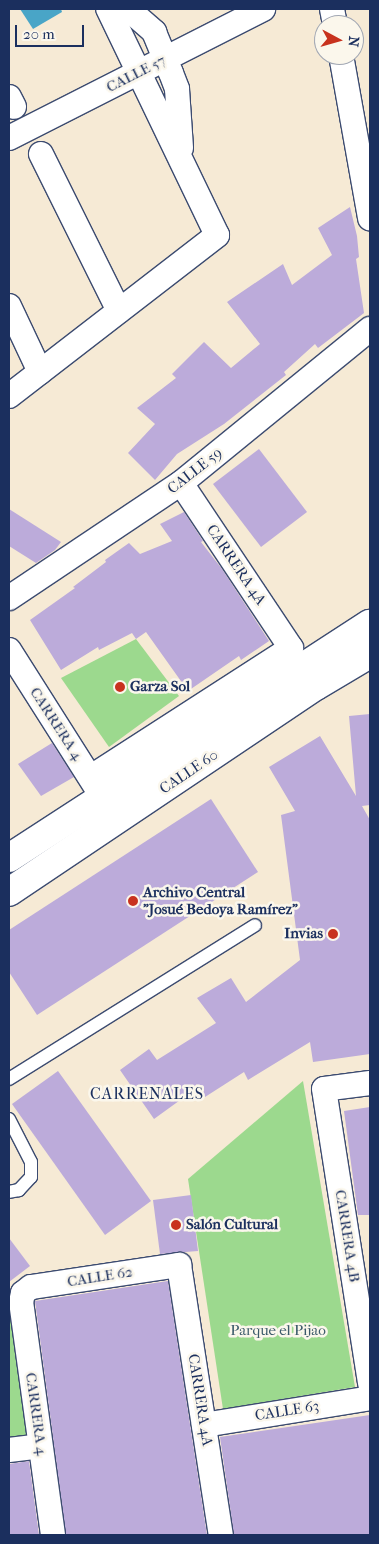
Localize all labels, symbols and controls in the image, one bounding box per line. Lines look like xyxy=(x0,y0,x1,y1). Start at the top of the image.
scale bar xyxy=(18,15,86,47)
north arrow xyxy=(314,15,364,65)
text: 20 m xyxy=(23,25,55,43)
text: N xyxy=(344,35,362,48)
street label: CALLE 57 xyxy=(103,51,169,97)
street label: CALLE 59 xyxy=(164,444,226,498)
street label: CARRERA 4A xyxy=(203,521,269,609)
place label: Garza Sol xyxy=(130,678,190,696)
marker: Garza Sol xyxy=(114,681,126,693)
street label: CARRERA 4 xyxy=(26,684,86,764)
street label: CALLE 60 xyxy=(156,746,222,798)
place label: Archivo Central "Josué Bedoya Ramírez" xyxy=(143,883,298,918)
marker: Archivo Central "Josué Bedoya Ramírez" xyxy=(127,895,139,907)
place label: Invias xyxy=(284,925,323,943)
marker: Invias xyxy=(327,928,339,940)
district label: CARRENALES xyxy=(89,1084,205,1104)
street label: CARRERA 4B xyxy=(331,1189,363,1283)
place label: Salón Cultural xyxy=(186,1216,278,1234)
marker: Salón Cultural xyxy=(170,1219,182,1231)
street label: CALLE 62 xyxy=(66,1263,134,1291)
park label: Parque el Pijao xyxy=(230,1322,326,1340)
street label: CARRERA 4A xyxy=(184,1353,216,1447)
street label: CARRERA 4 xyxy=(21,1371,51,1457)
street label: CALLE 63 xyxy=(254,1397,320,1425)

